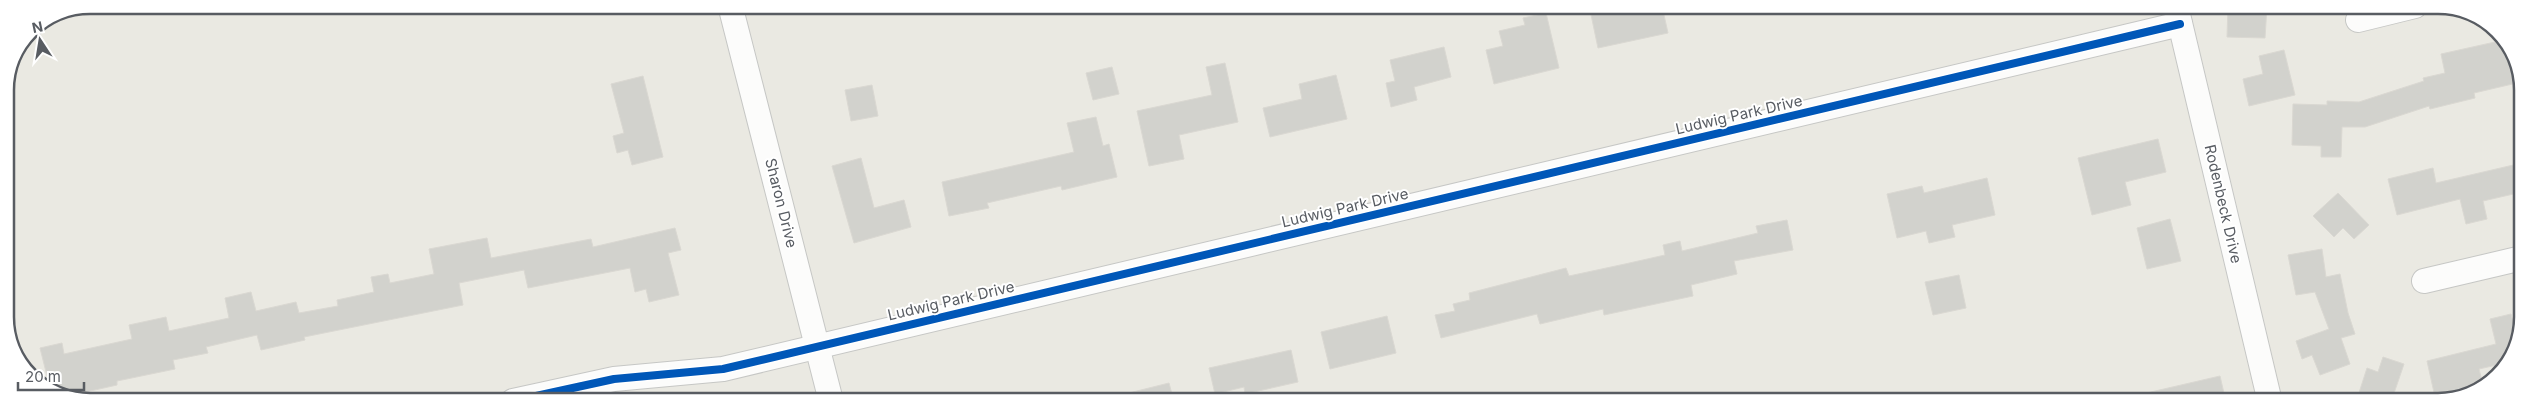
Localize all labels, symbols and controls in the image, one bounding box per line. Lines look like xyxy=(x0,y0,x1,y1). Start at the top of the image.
north arrow xyxy=(15,15,65,65)
text: N xyxy=(30,17,44,36)
street label: Ludwig Park Drive xyxy=(1674,91,1804,138)
street label: Rodenbeck Drive xyxy=(2201,143,2246,265)
street label: Sharon Drive xyxy=(761,156,802,250)
street label: Ludwig Park Drive xyxy=(1280,184,1410,231)
street label: Ludwig Park Drive xyxy=(886,277,1016,324)
scale bar xyxy=(18,360,84,392)
text: 20 m xyxy=(25,367,61,386)

